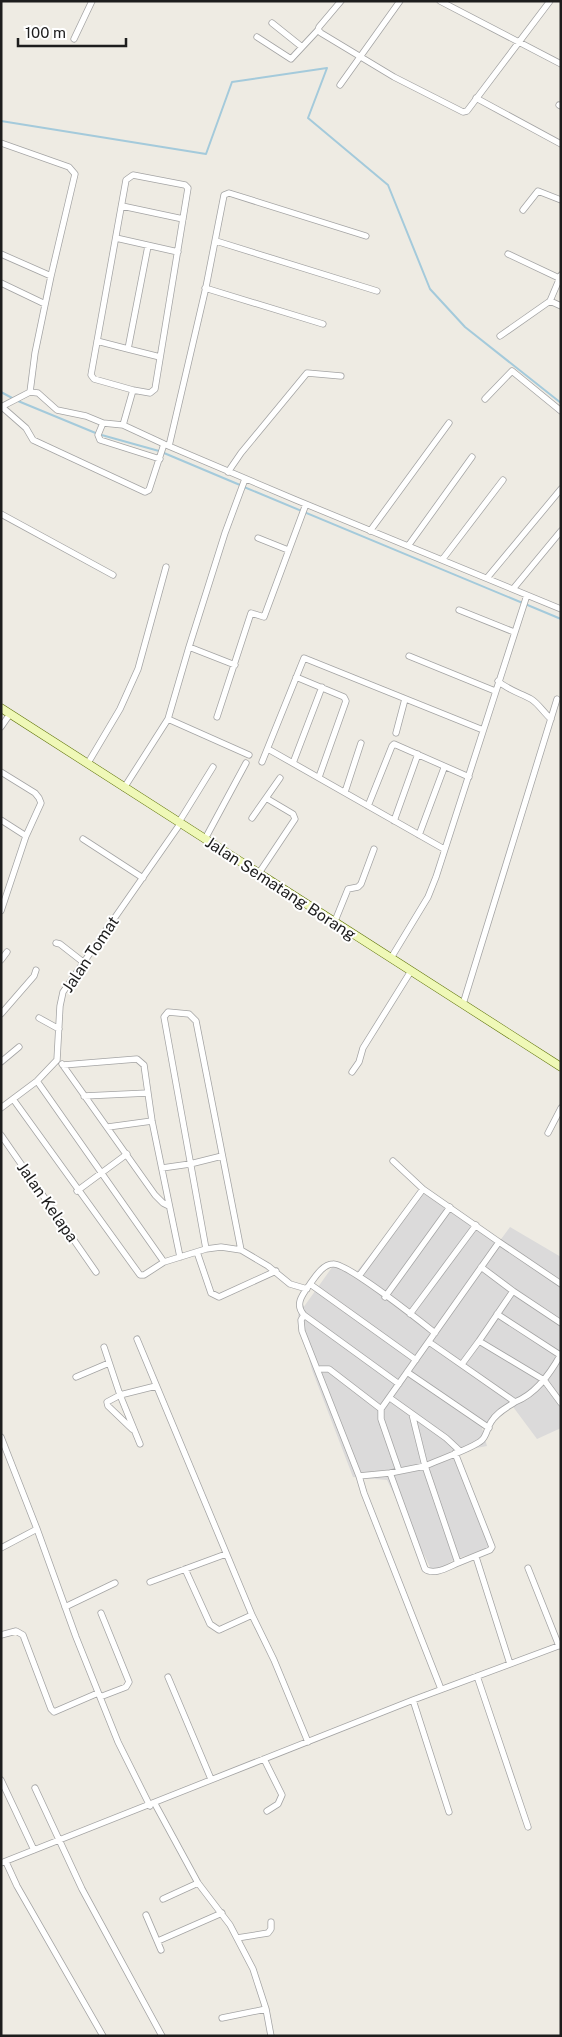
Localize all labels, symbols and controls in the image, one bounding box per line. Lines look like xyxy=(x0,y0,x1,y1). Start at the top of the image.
scale bar xyxy=(18,15,125,47)
text: 100 m xyxy=(25,24,66,41)
street label: Jalan Sematang Borang xyxy=(202,833,360,944)
street label: Jalan Tomat xyxy=(58,913,123,996)
street label: Jalan Kelapa xyxy=(13,1159,82,1246)

